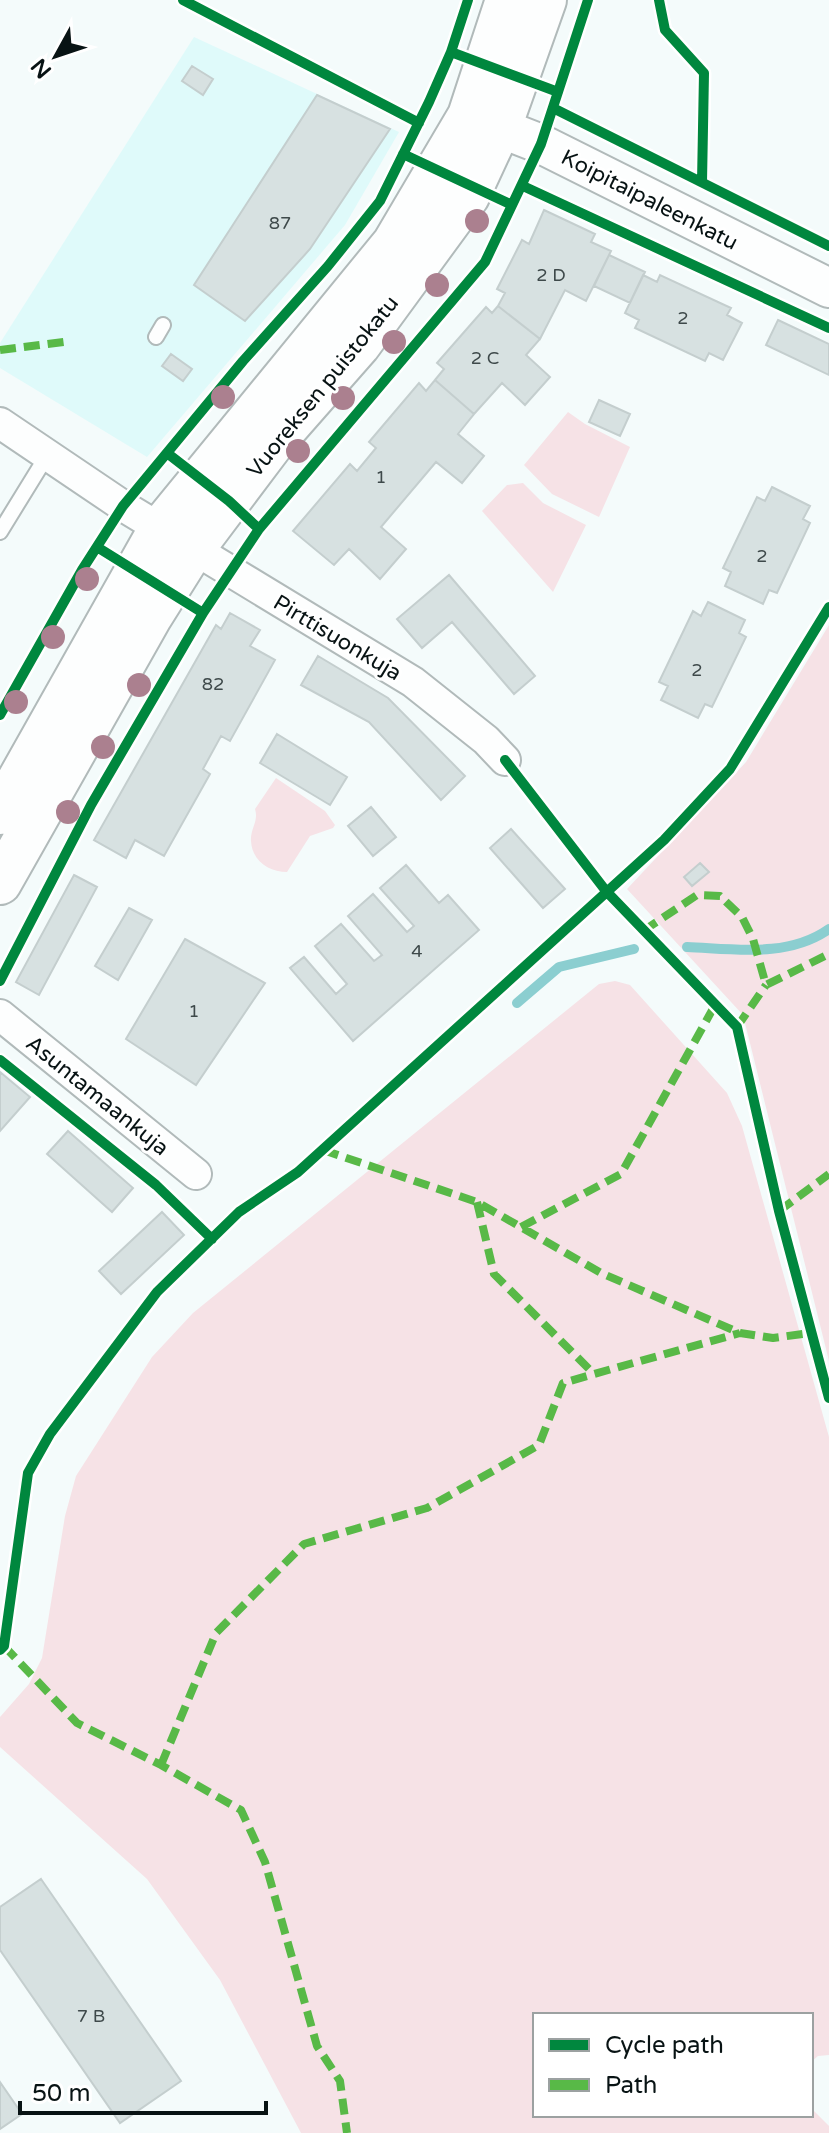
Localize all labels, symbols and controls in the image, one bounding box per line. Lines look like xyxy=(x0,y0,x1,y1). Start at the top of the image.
north arrow xyxy=(16,16,96,96)
text: N xyxy=(26,53,57,83)
street label: Koipitaipaleenkatu xyxy=(557,144,742,256)
house number: 87 xyxy=(269,212,291,234)
house number: 2 D xyxy=(536,264,566,286)
street label: Vuoreksen puistokatu xyxy=(241,291,404,483)
house number: 2 xyxy=(677,307,689,329)
house number: 2 C xyxy=(471,347,499,369)
house number: 1 xyxy=(375,466,387,488)
house number: 2 xyxy=(756,545,768,567)
street label: Pirttisuonkuja xyxy=(269,589,406,686)
house number: 2 xyxy=(691,659,703,681)
house number: 82 xyxy=(202,673,224,695)
house number: 4 xyxy=(411,940,423,962)
house number: 1 xyxy=(188,1000,200,1022)
street label: Asuntamaankuja xyxy=(21,1030,174,1161)
house number: 7 B xyxy=(77,2005,105,2027)
legend xyxy=(533,2013,813,2117)
text: Cycle path xyxy=(605,2031,724,2060)
scale bar xyxy=(20,2065,266,2115)
text: Path xyxy=(605,2071,658,2100)
text: 50 m xyxy=(32,2079,90,2108)

